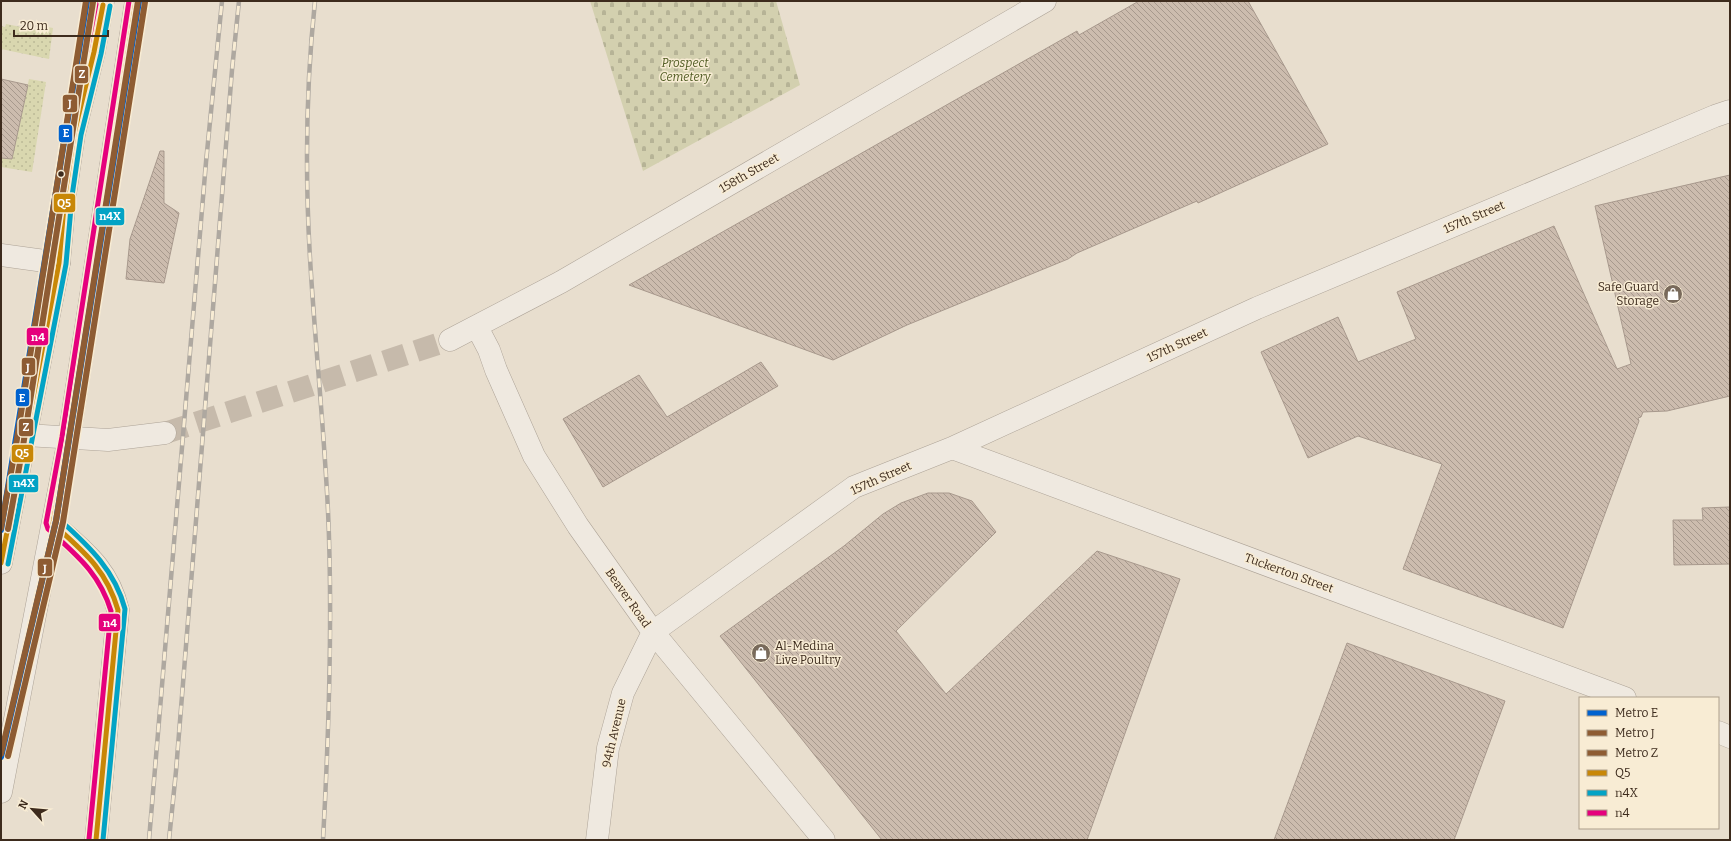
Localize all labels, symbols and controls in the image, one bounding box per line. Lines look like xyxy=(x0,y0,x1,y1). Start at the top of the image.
scale bar xyxy=(14,12,108,38)
text: 20 m xyxy=(20,19,49,33)
park label: Prospect Cemetery xyxy=(659,56,712,84)
line badge: Z xyxy=(74,65,89,84)
text: Z xyxy=(79,68,86,81)
line badge: J xyxy=(62,94,78,113)
text: J xyxy=(67,97,72,110)
line badge: E xyxy=(58,124,73,143)
text: E xyxy=(63,127,70,140)
street label: 158th Street xyxy=(717,150,782,196)
unlabelled marker xyxy=(56,169,66,179)
line badge: Q5 xyxy=(53,193,76,213)
text: Q5 xyxy=(57,197,71,210)
street label: 157th Street xyxy=(1441,198,1507,236)
line badge: n4X xyxy=(95,207,125,226)
text: n4X xyxy=(99,210,121,223)
place label: Safe Guard Storage xyxy=(1598,280,1659,308)
shop icon: Safe Guard Storage xyxy=(1662,283,1684,305)
street label: 157th Street xyxy=(1145,325,1210,365)
line badge: n4 xyxy=(26,327,49,346)
text: n4 xyxy=(31,331,45,344)
line badge: J xyxy=(21,357,36,376)
text: J xyxy=(25,361,30,374)
line badge: E xyxy=(15,388,30,407)
text: E xyxy=(19,392,26,405)
line badge: Z xyxy=(18,418,34,437)
text: Z xyxy=(23,421,30,434)
line badge: Q5 xyxy=(11,444,34,463)
text: Q5 xyxy=(15,447,29,460)
street label: 157th Street xyxy=(848,458,914,498)
line badge: n4X xyxy=(8,474,39,493)
text: n4X xyxy=(13,477,35,490)
street label: Tuckerton Street xyxy=(1243,550,1336,596)
line badge: J xyxy=(37,558,53,577)
text: J xyxy=(42,562,47,575)
street label: Beaver Road xyxy=(602,566,654,630)
line badge: n4 xyxy=(98,613,121,632)
text: n4 xyxy=(103,617,117,630)
place label: Al-Medina Live Poultry xyxy=(775,639,841,667)
shop icon: Al-Medina Live Poultry xyxy=(750,642,772,664)
street label: 94th Avenue xyxy=(599,697,629,769)
legend xyxy=(1579,697,1719,829)
text: Metro E xyxy=(1615,706,1658,720)
text: Metro J xyxy=(1615,726,1655,740)
text: Metro Z xyxy=(1615,746,1658,760)
text: Q5 xyxy=(1615,766,1630,780)
text: n4X xyxy=(1615,786,1639,800)
north arrow xyxy=(12,789,52,829)
text: N xyxy=(16,798,31,811)
text: n4 xyxy=(1615,806,1630,820)

